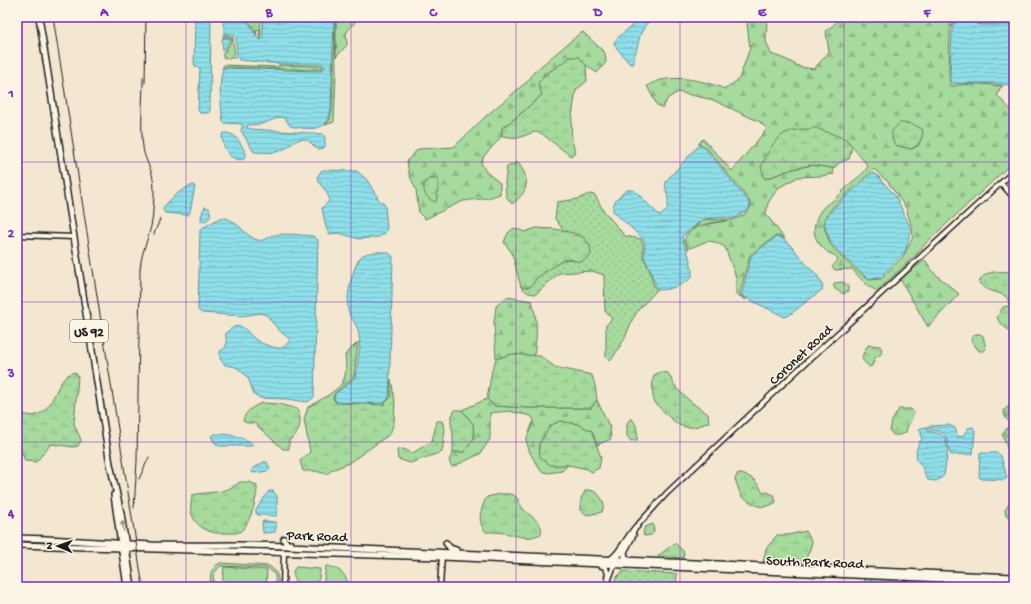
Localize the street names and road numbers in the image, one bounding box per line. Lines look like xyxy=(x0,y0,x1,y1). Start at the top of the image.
road number: US 92 xyxy=(70,320,108,342)
street label: Coronet Road xyxy=(766,321,838,390)
street label: Park Road xyxy=(285,528,349,547)
street label: South Park Road xyxy=(766,553,866,574)

